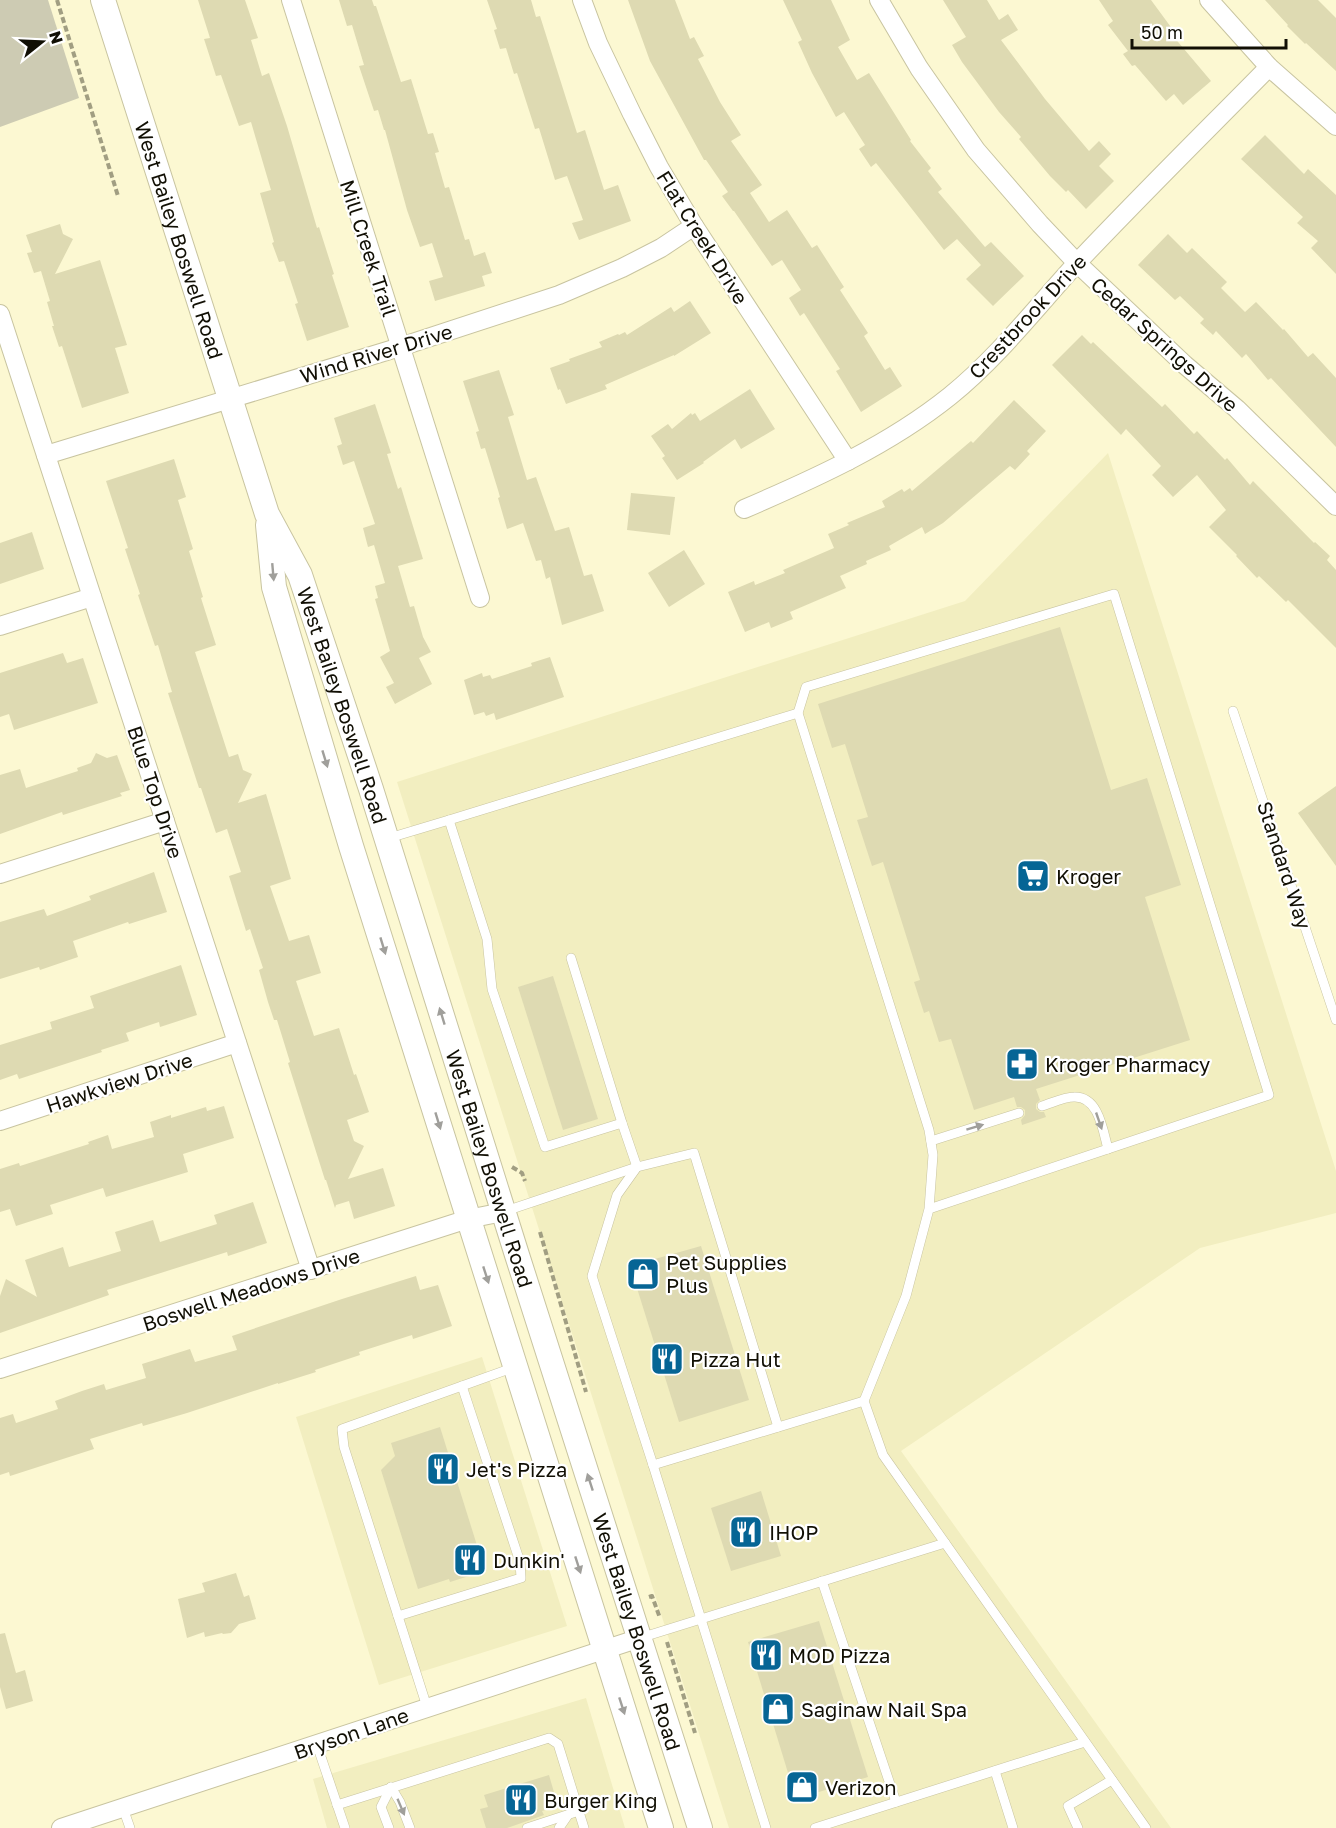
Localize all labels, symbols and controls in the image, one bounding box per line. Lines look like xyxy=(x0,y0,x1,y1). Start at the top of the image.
north arrow xyxy=(12,12,72,72)
scale bar xyxy=(1132,12,1286,50)
text: 50 m xyxy=(1141,21,1183,43)
text: N xyxy=(45,28,68,46)
street label: West Bailey Boswell Road xyxy=(131,118,229,362)
street label: Flat Creek Drive xyxy=(652,166,754,308)
street label: Mill Creek Trail xyxy=(336,177,402,319)
street label: Crestbrook Drive xyxy=(963,249,1091,383)
street label: Cedar Springs Drive xyxy=(1087,272,1243,416)
street label: Wind River Drive xyxy=(297,318,455,388)
one-way arrow xyxy=(268,563,277,582)
street label: West Bailey Boswell Road xyxy=(293,584,393,827)
street label: Blue Top Drive xyxy=(123,723,189,861)
one-way arrow xyxy=(321,751,330,769)
street label: Standard Way xyxy=(1253,798,1317,932)
supermarket icon: Kroger xyxy=(1015,858,1051,894)
place label: Kroger xyxy=(1056,864,1121,888)
one-way arrow xyxy=(379,937,388,955)
one-way arrow xyxy=(437,1007,446,1025)
pharmacy icon: Kroger Pharmacy xyxy=(1004,1046,1040,1082)
street label: Hawkview Drive xyxy=(43,1047,195,1117)
street label: West Bailey Boswell Road xyxy=(441,1047,539,1290)
place label: Kroger Pharmacy xyxy=(1045,1052,1210,1076)
one-way arrow xyxy=(434,1112,443,1130)
one-way arrow xyxy=(1095,1112,1105,1130)
one-way arrow xyxy=(966,1122,984,1131)
street label: Boswell Meadows Drive xyxy=(139,1243,363,1335)
place label: Pet Supplies Plus xyxy=(666,1250,787,1297)
shop icon: Pet Supplies Plus xyxy=(625,1256,661,1292)
one-way arrow xyxy=(482,1266,491,1284)
restaurant icon: Pizza Hut xyxy=(649,1341,685,1377)
place label: Pizza Hut xyxy=(690,1347,781,1371)
restaurant icon: Jet's Pizza xyxy=(425,1451,461,1487)
place label: Jet's Pizza xyxy=(466,1457,567,1481)
one-way arrow xyxy=(585,1473,594,1491)
street label: West Bailey Boswell Road xyxy=(588,1510,686,1753)
restaurant icon: IHOP xyxy=(728,1514,764,1550)
place label: IHOP xyxy=(769,1520,818,1544)
restaurant icon: Dunkin' xyxy=(452,1542,488,1578)
place label: Dunkin' xyxy=(493,1548,565,1572)
one-way arrow xyxy=(574,1556,583,1574)
restaurant icon: MOD Pizza xyxy=(748,1637,784,1673)
place label: MOD Pizza xyxy=(789,1643,890,1667)
shop icon: Saginaw Nail Spa xyxy=(760,1691,796,1727)
one-way arrow xyxy=(618,1697,627,1715)
place label: Saginaw Nail Spa xyxy=(801,1697,967,1721)
street label: Bryson Lane xyxy=(291,1702,411,1764)
shop icon: Verizon xyxy=(784,1769,820,1805)
place label: Verizon xyxy=(825,1775,896,1799)
restaurant icon: Burger King xyxy=(503,1782,539,1818)
place label: Burger King xyxy=(544,1788,658,1812)
one-way arrow xyxy=(397,1798,406,1815)

